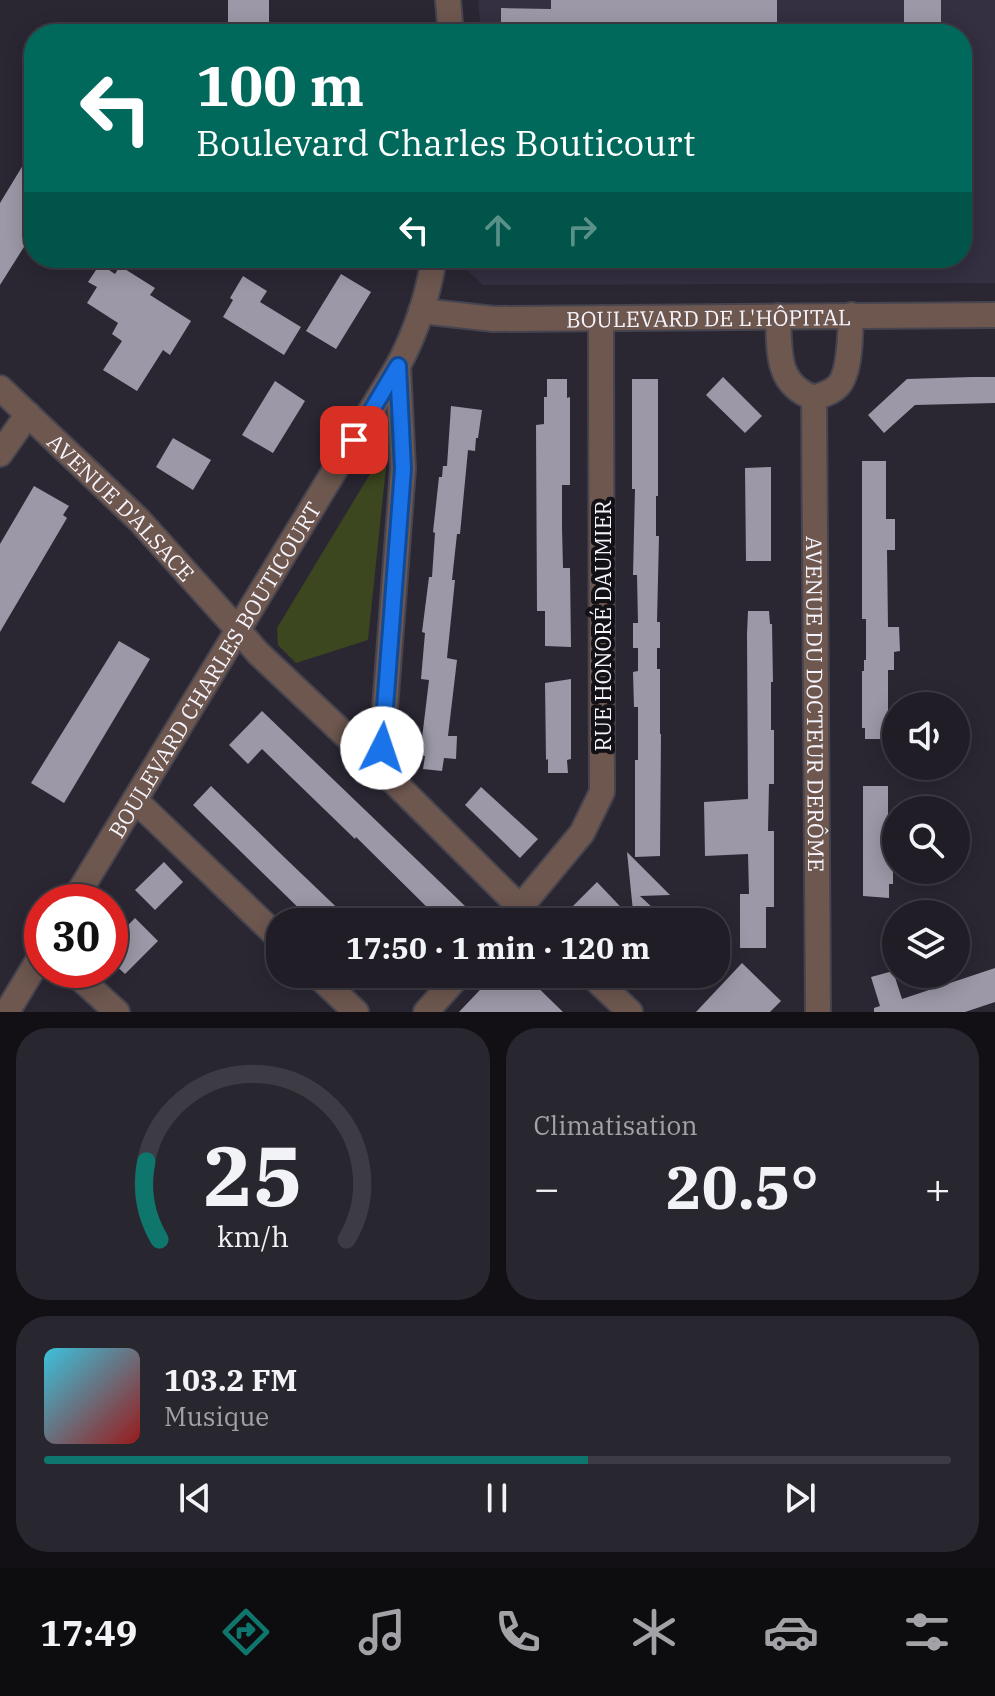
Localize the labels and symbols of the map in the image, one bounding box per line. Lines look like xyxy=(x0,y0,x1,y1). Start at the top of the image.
street label: BOULEVARD DE L'HÔPITAL xyxy=(566,302,851,333)
pin xyxy=(320,406,388,474)
street label: AVENUE D'ALSACE xyxy=(42,426,201,587)
street label: BOULEVARD CHARLES BOUTICOURT xyxy=(101,496,327,843)
street label: RUE HONORÉ DAUMIER xyxy=(588,500,617,752)
street label: AVENUE DU DOCTEUR DERÔME xyxy=(800,536,832,872)
position arrow xyxy=(340,706,424,790)
speed limit sign: 30 xyxy=(24,884,128,988)

